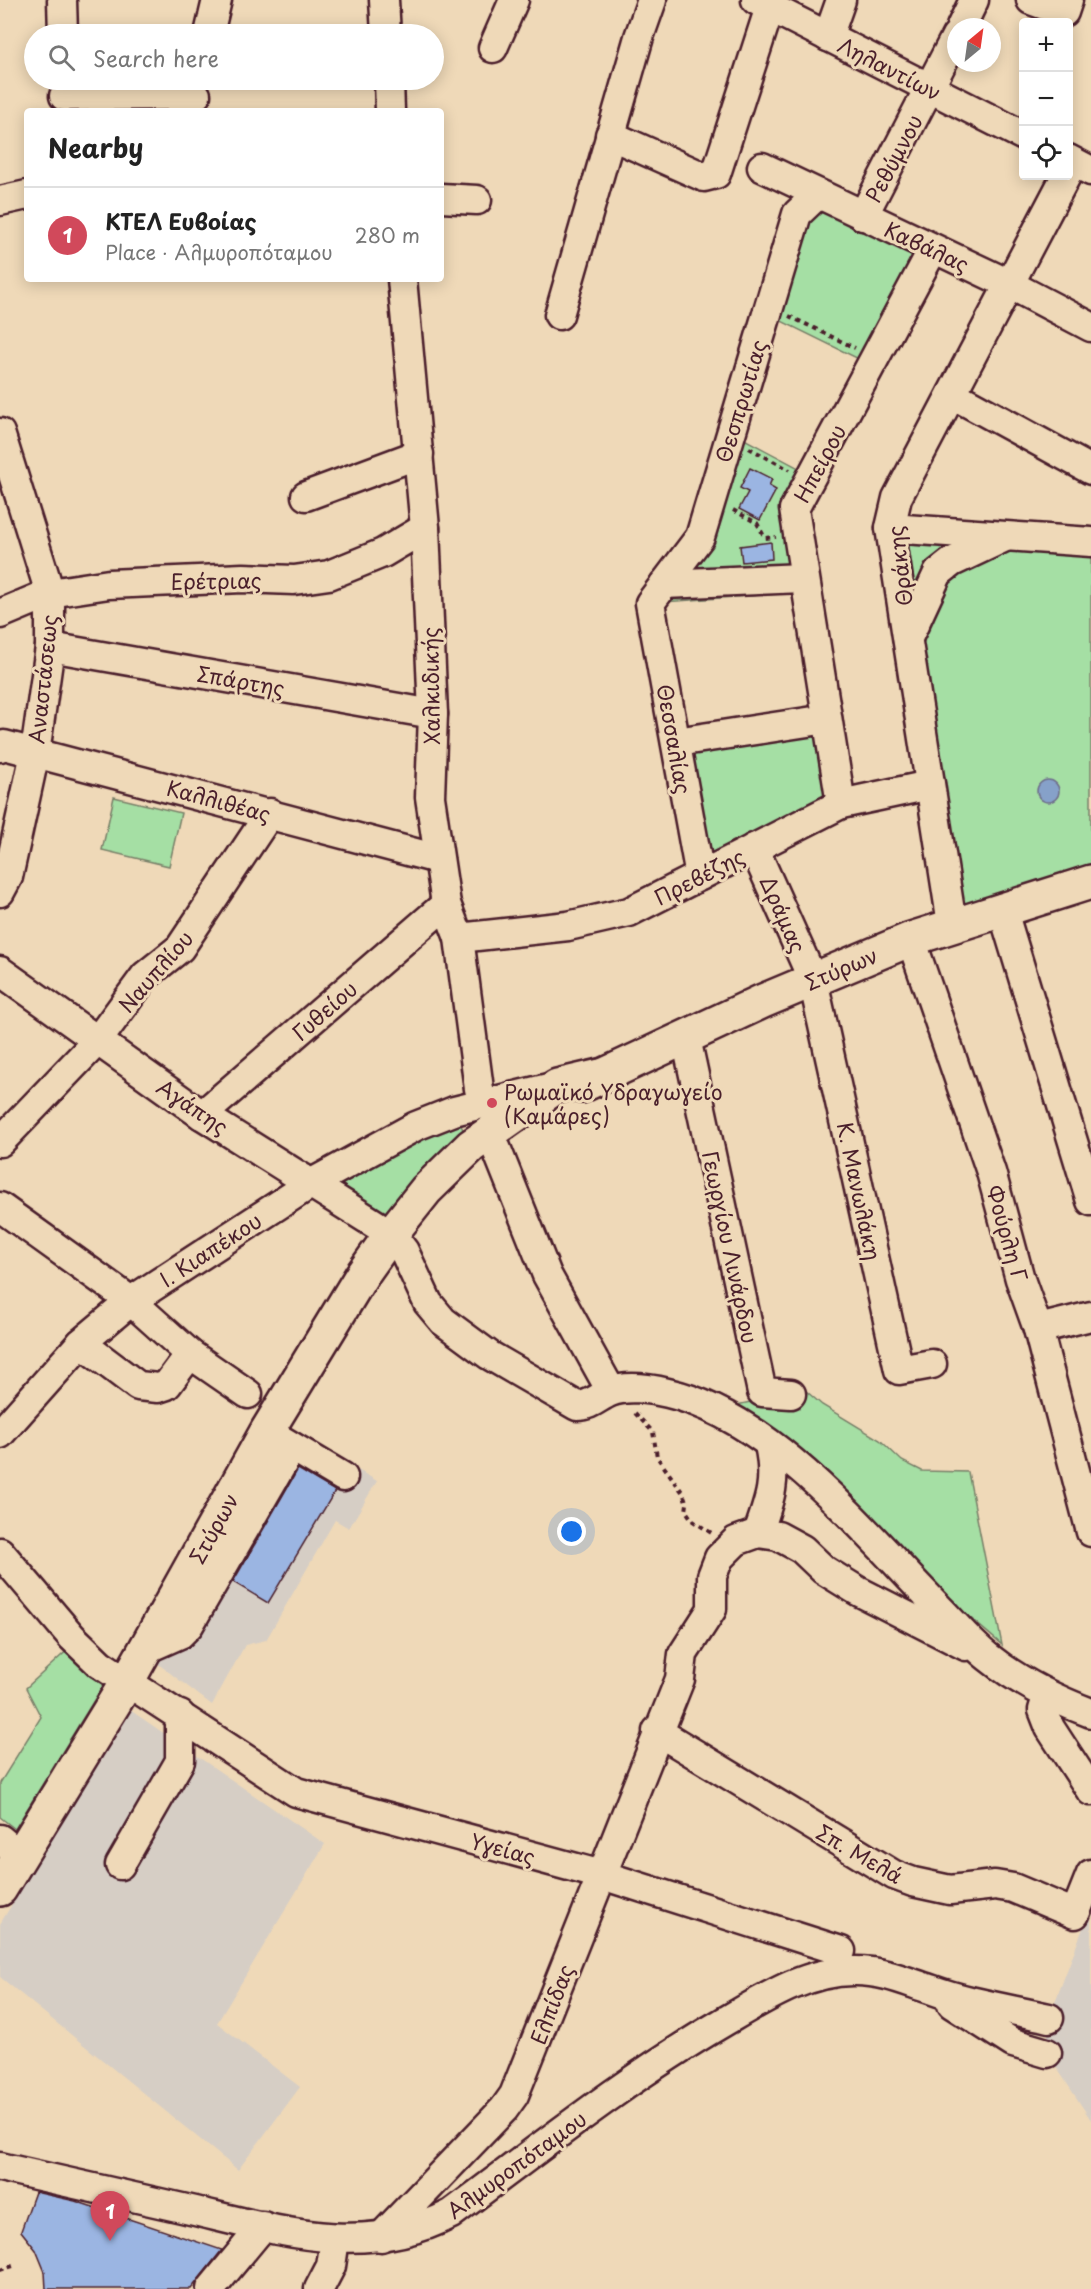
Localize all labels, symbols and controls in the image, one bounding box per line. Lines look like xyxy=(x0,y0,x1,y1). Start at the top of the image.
north arrow xyxy=(947,18,1001,72)
map controls xyxy=(1019,18,1073,180)
button: + xyxy=(1019,18,1073,72)
search box xyxy=(24,24,444,90)
street label: Ληλαντίων xyxy=(833,28,947,108)
icon: search xyxy=(45,41,78,74)
text: Search here xyxy=(93,41,219,74)
button: − xyxy=(1019,72,1073,126)
street label: Ρεθύμνου xyxy=(856,108,930,208)
button: locate xyxy=(1019,126,1073,180)
text: Nearby xyxy=(48,128,143,167)
text: ΚΤΕΛ Ευβοίας xyxy=(105,204,256,237)
street label: Καβάλας xyxy=(879,212,975,280)
text: 1 xyxy=(63,220,72,250)
text: 280 m xyxy=(355,220,420,250)
text: Place · Αλμυροπόταμου xyxy=(105,237,333,267)
street label: Θεσπρωτίας xyxy=(706,335,774,466)
street label: Ηπείρου xyxy=(785,418,853,508)
street label: Θράκης xyxy=(878,524,920,608)
street label: Ερέτριας xyxy=(170,563,262,597)
street label: Αναστάσεως xyxy=(19,613,65,745)
street label: Χαλκιδικής xyxy=(413,627,447,745)
street label: Σπάρτης xyxy=(195,657,287,703)
street label: Θεσσαλίας xyxy=(650,681,700,797)
street label: Καλλιθέας xyxy=(163,771,275,829)
street label: Πρεβέζης xyxy=(648,839,750,912)
street label: Δράμας xyxy=(753,870,815,958)
street label: Ναυπλίου xyxy=(110,923,200,1019)
street label: Στύρων xyxy=(800,938,882,998)
street label: Γυθείου xyxy=(284,973,364,1047)
street label: Αγάπης xyxy=(151,1070,235,1142)
place label: Ρωμαϊκό Υδραγωγείο (Καμάρες) xyxy=(504,1075,722,1131)
marker: Ρωμαϊκό Υδραγωγείο (Καμάρες) xyxy=(485,1096,499,1110)
street label: Κ. Μανωλάκη xyxy=(830,1119,890,1263)
street label: Γεωργίου Λινάρδου xyxy=(695,1148,767,1346)
street label: Φούρλη Γ xyxy=(979,1181,1037,1285)
street label: Ι. Κιαπέκου xyxy=(153,1204,267,1294)
street label: Στύρων xyxy=(180,1487,246,1569)
your location xyxy=(557,1517,586,1546)
street label: Σπ. Μελά xyxy=(811,1815,909,1891)
street label: Υγείας xyxy=(467,1824,539,1872)
street label: Ελπίδας xyxy=(521,1959,581,2049)
street label: Αλμυροπόταμου xyxy=(439,2102,593,2226)
pin: 1 xyxy=(90,2192,130,2241)

